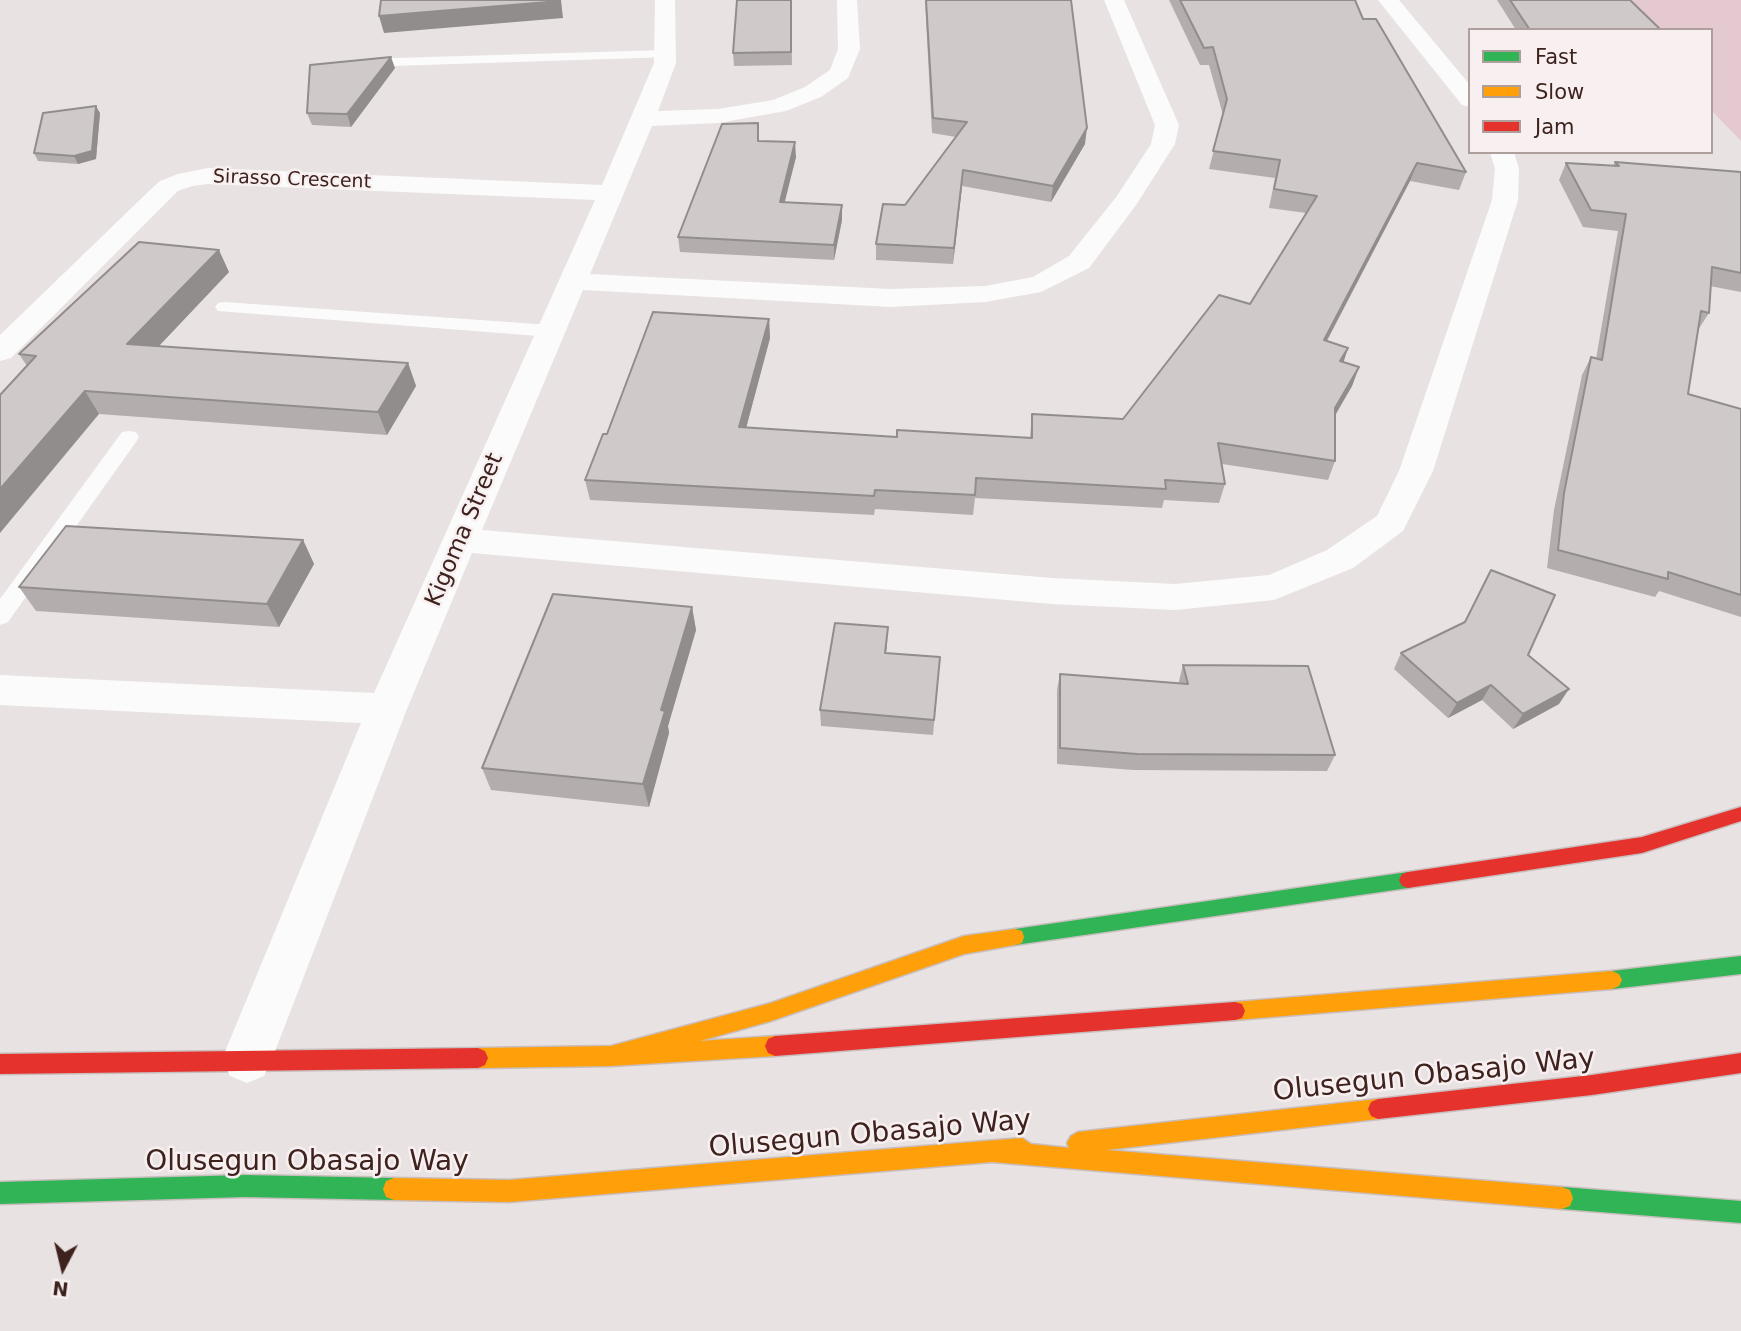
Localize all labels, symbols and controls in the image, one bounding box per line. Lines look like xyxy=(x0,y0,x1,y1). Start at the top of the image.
legend xyxy=(1468,28,1713,154)
text: Fast xyxy=(1535,45,1577,69)
text: Slow xyxy=(1535,80,1584,104)
text: Jam xyxy=(1535,115,1575,139)
street label: Sirasso Crescent xyxy=(213,166,371,194)
street label: Kigoma Street xyxy=(420,449,510,611)
street label: Olusegun Obasajo Way xyxy=(1271,1042,1597,1110)
street label: Olusegun Obasajo Way xyxy=(707,1104,1033,1166)
street label: Olusegun Obasajo Way xyxy=(145,1146,469,1180)
north arrow xyxy=(28,1233,98,1303)
text: N xyxy=(51,1277,70,1301)

